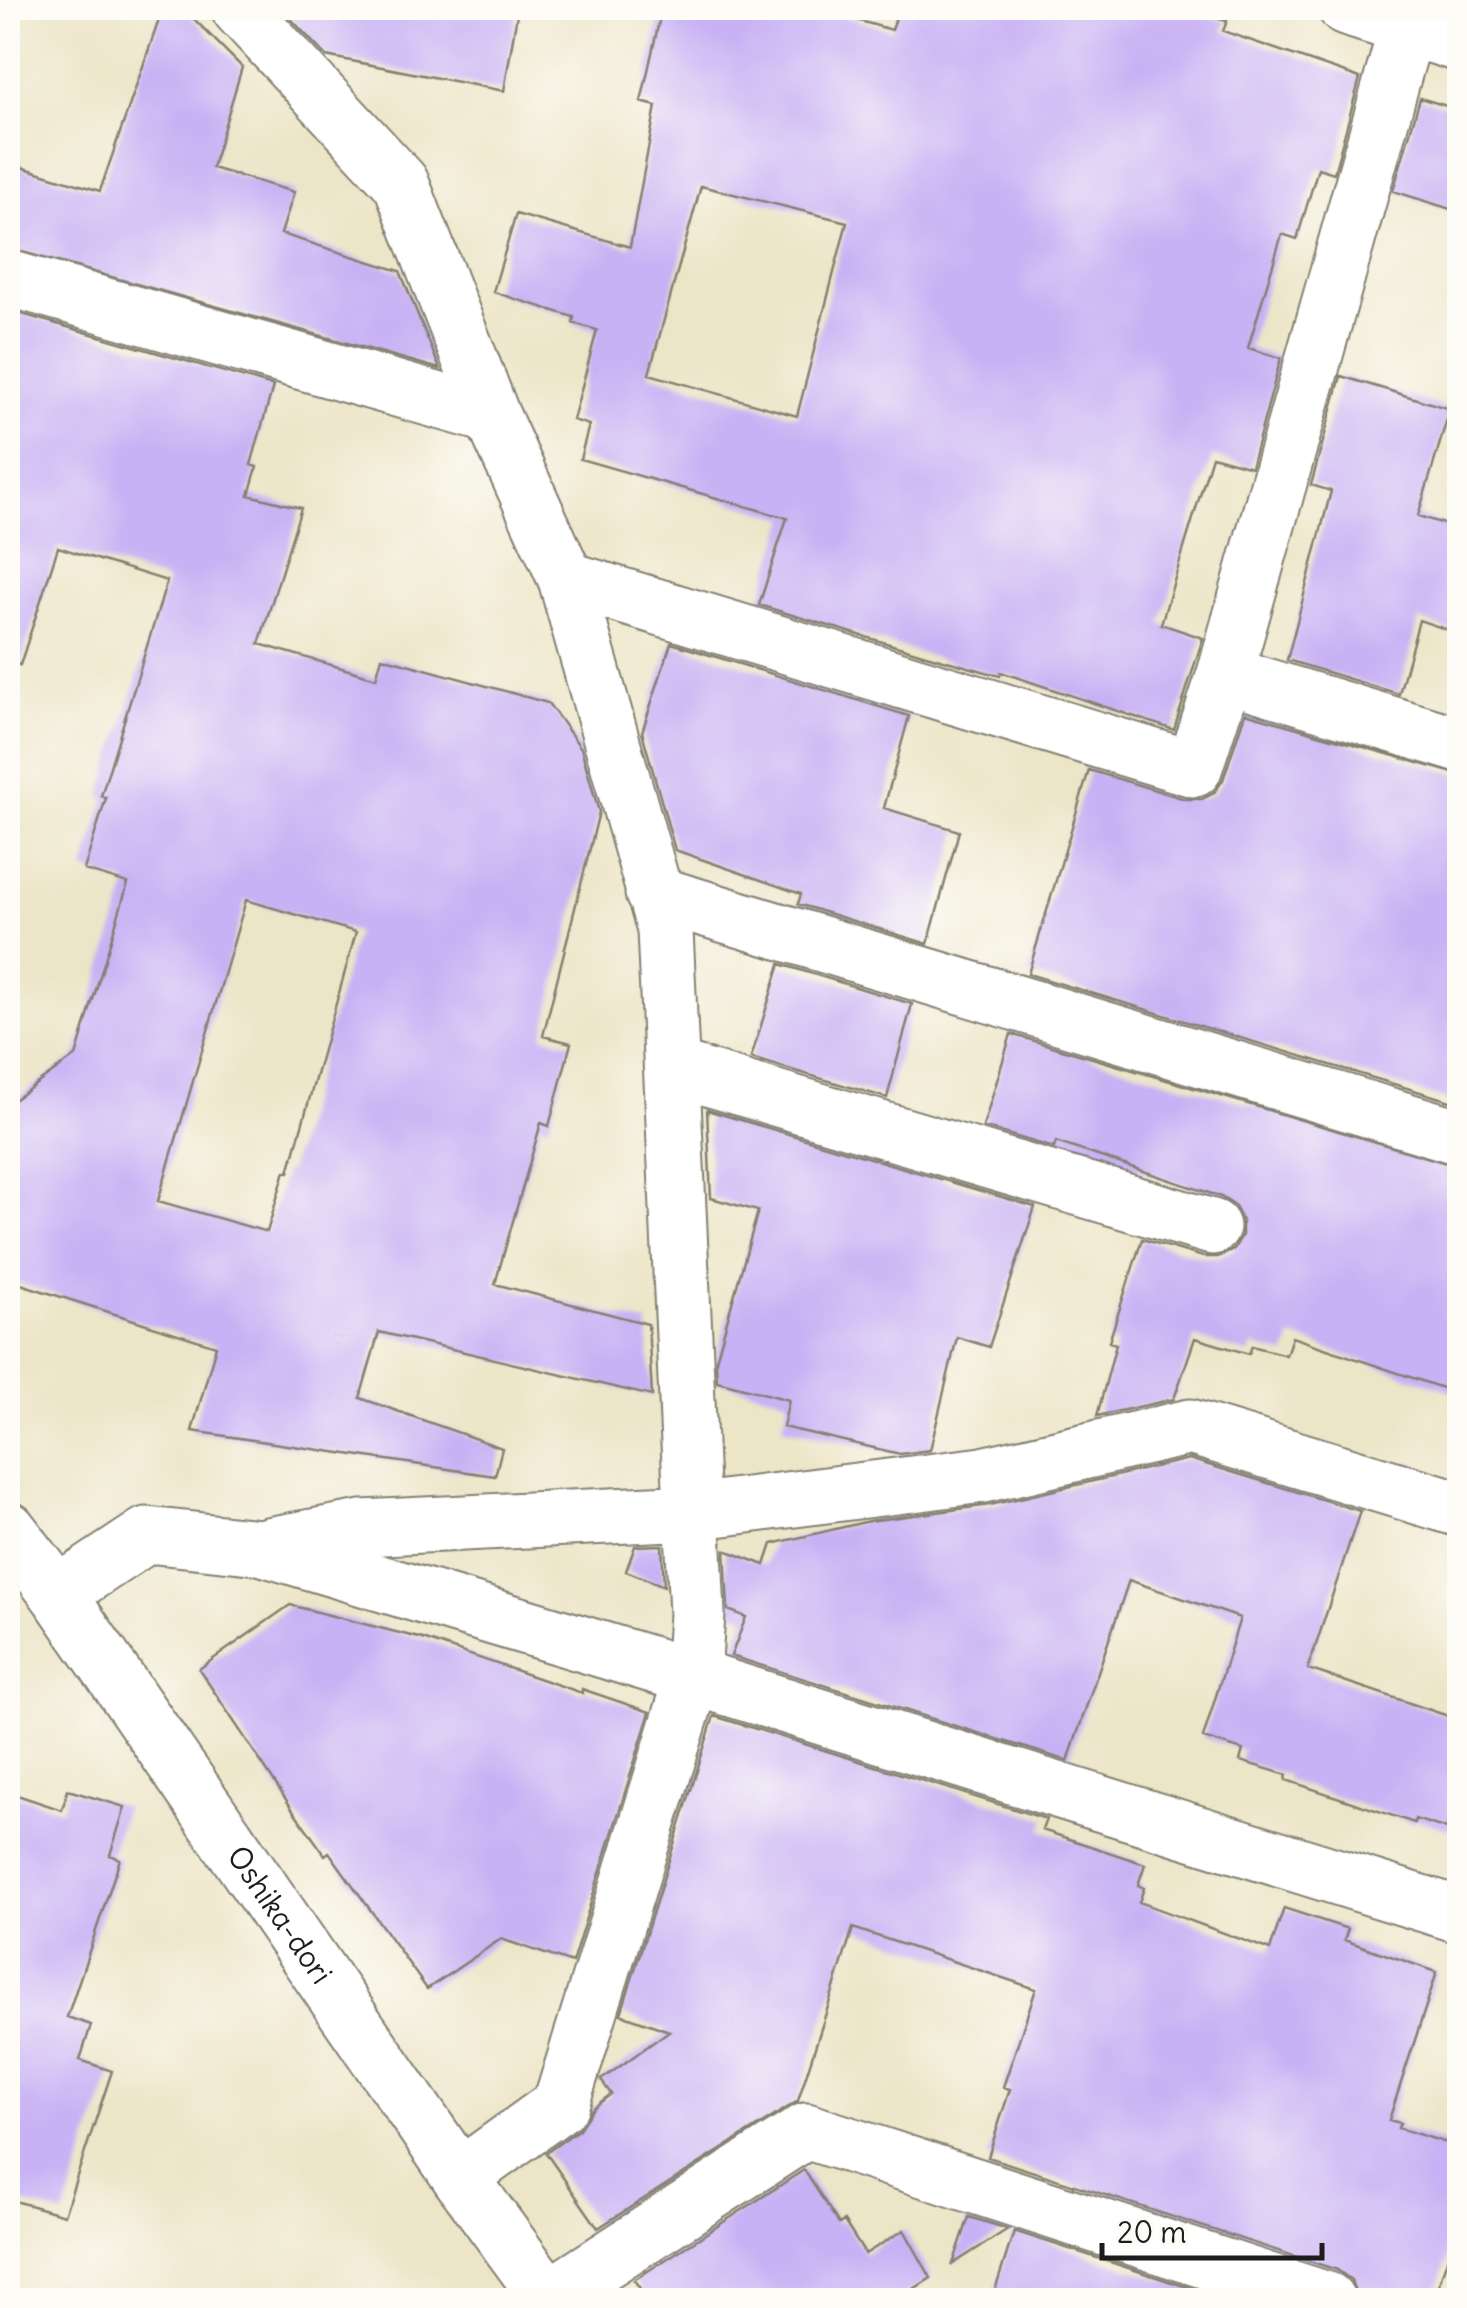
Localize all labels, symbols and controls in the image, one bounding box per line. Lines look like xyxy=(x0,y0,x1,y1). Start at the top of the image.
street label: Oshika-dori xyxy=(219,1838,341,1991)
scale bar xyxy=(1102,2198,1322,2260)
text: 20 m xyxy=(1117,2213,1187,2251)

